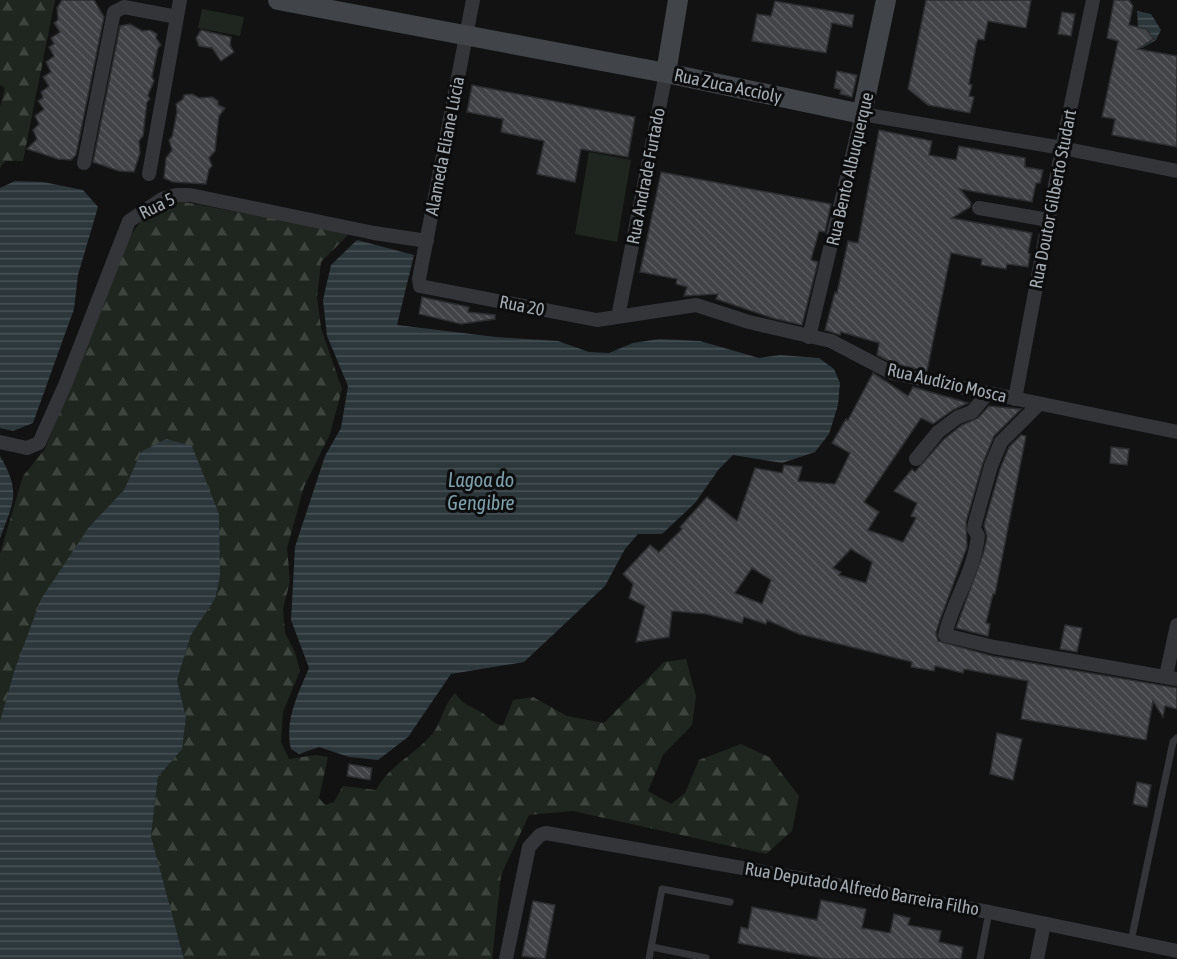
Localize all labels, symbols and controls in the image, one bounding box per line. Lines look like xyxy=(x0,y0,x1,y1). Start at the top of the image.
street label: Rua Zuca Accioly xyxy=(672,64,784,107)
street label: Alameda Eliane Lúcia xyxy=(421,74,468,217)
street label: Rua Bento Albuquerque xyxy=(822,90,877,248)
street label: Rua Andrade Furtado xyxy=(622,106,669,246)
street label: Rua Doutor Gilberto Studart xyxy=(1025,108,1080,290)
street label: Rua 5 xyxy=(136,188,178,223)
street label: Rua 20 xyxy=(498,291,546,320)
street label: Rua Audízio Mosca xyxy=(885,359,1009,406)
water label: Lagoa do Gengibre xyxy=(447,468,515,514)
street label: Rua Deputado Alfredo Barreira Filho xyxy=(743,858,981,919)

